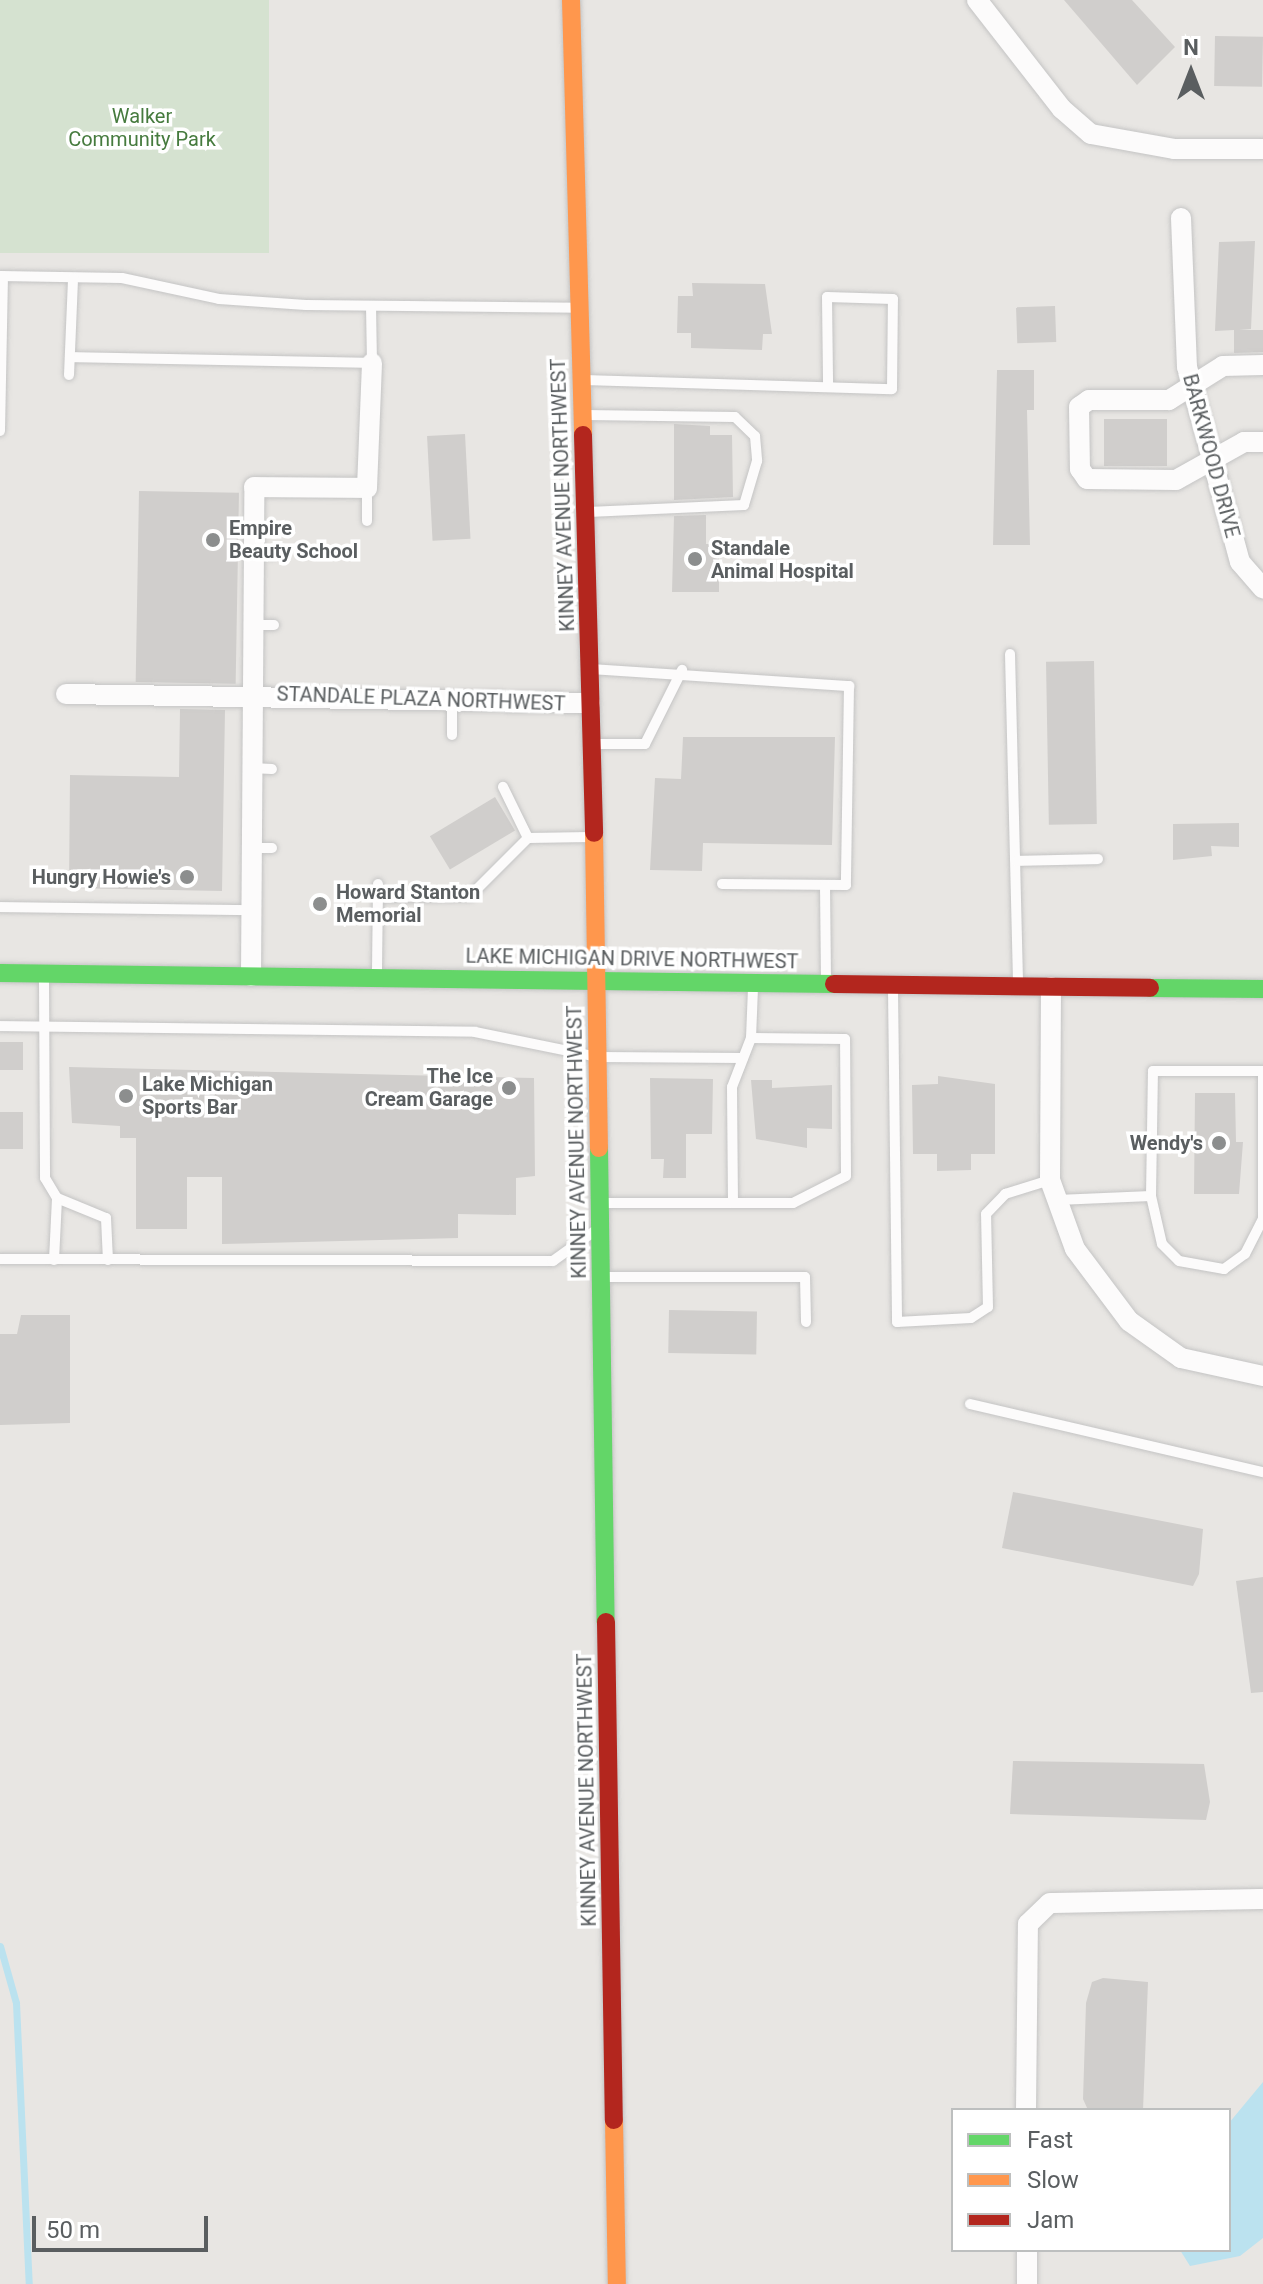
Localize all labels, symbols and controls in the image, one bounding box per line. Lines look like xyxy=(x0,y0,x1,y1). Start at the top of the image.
north arrow xyxy=(1151,32,1231,112)
text: N xyxy=(1183,35,1199,60)
park label: Walker Community Park xyxy=(68,105,216,152)
street label: KINNEY AVENUE NORTHWEST xyxy=(546,358,580,632)
street label: BARKWOOD DRIVE xyxy=(1178,371,1244,541)
place label: Empire Beauty School xyxy=(229,516,358,563)
marker: Empire Beauty School xyxy=(204,531,222,549)
place label: Standale Animal Hospital xyxy=(711,536,854,583)
marker: Standale Animal Hospital xyxy=(686,550,704,568)
street label: STANDALE PLAZA NORTHWEST xyxy=(276,682,566,716)
place label: Hungry Howie's xyxy=(32,865,171,889)
marker: Hungry Howie's xyxy=(178,868,196,886)
place label: Howard Stanton Memorial xyxy=(336,880,480,927)
marker: Howard Stanton Memorial xyxy=(311,895,329,913)
street label: LAKE MICHIGAN DRIVE NORTHWEST xyxy=(465,944,799,974)
street label: KINNEY AVENUE NORTHWEST xyxy=(563,1005,591,1279)
place label: The Ice Cream Garage xyxy=(365,1064,493,1111)
place label: Lake Michigan Sports Bar xyxy=(142,1072,273,1119)
marker: The Ice Cream Garage xyxy=(500,1079,518,1097)
marker: Lake Michigan Sports Bar xyxy=(117,1087,135,1105)
place label: Wendy's xyxy=(1130,1131,1203,1155)
marker: Wendy's xyxy=(1210,1134,1228,1152)
street label: KINNEY AVENUE NORTHWEST xyxy=(573,1653,601,1927)
legend xyxy=(951,2108,1231,2252)
text: Fast xyxy=(1027,2126,1073,2154)
text: Slow xyxy=(1027,2166,1079,2194)
scale bar xyxy=(36,2200,212,2250)
text: Jam xyxy=(1027,2206,1074,2234)
text: 50 m xyxy=(46,2216,100,2244)

